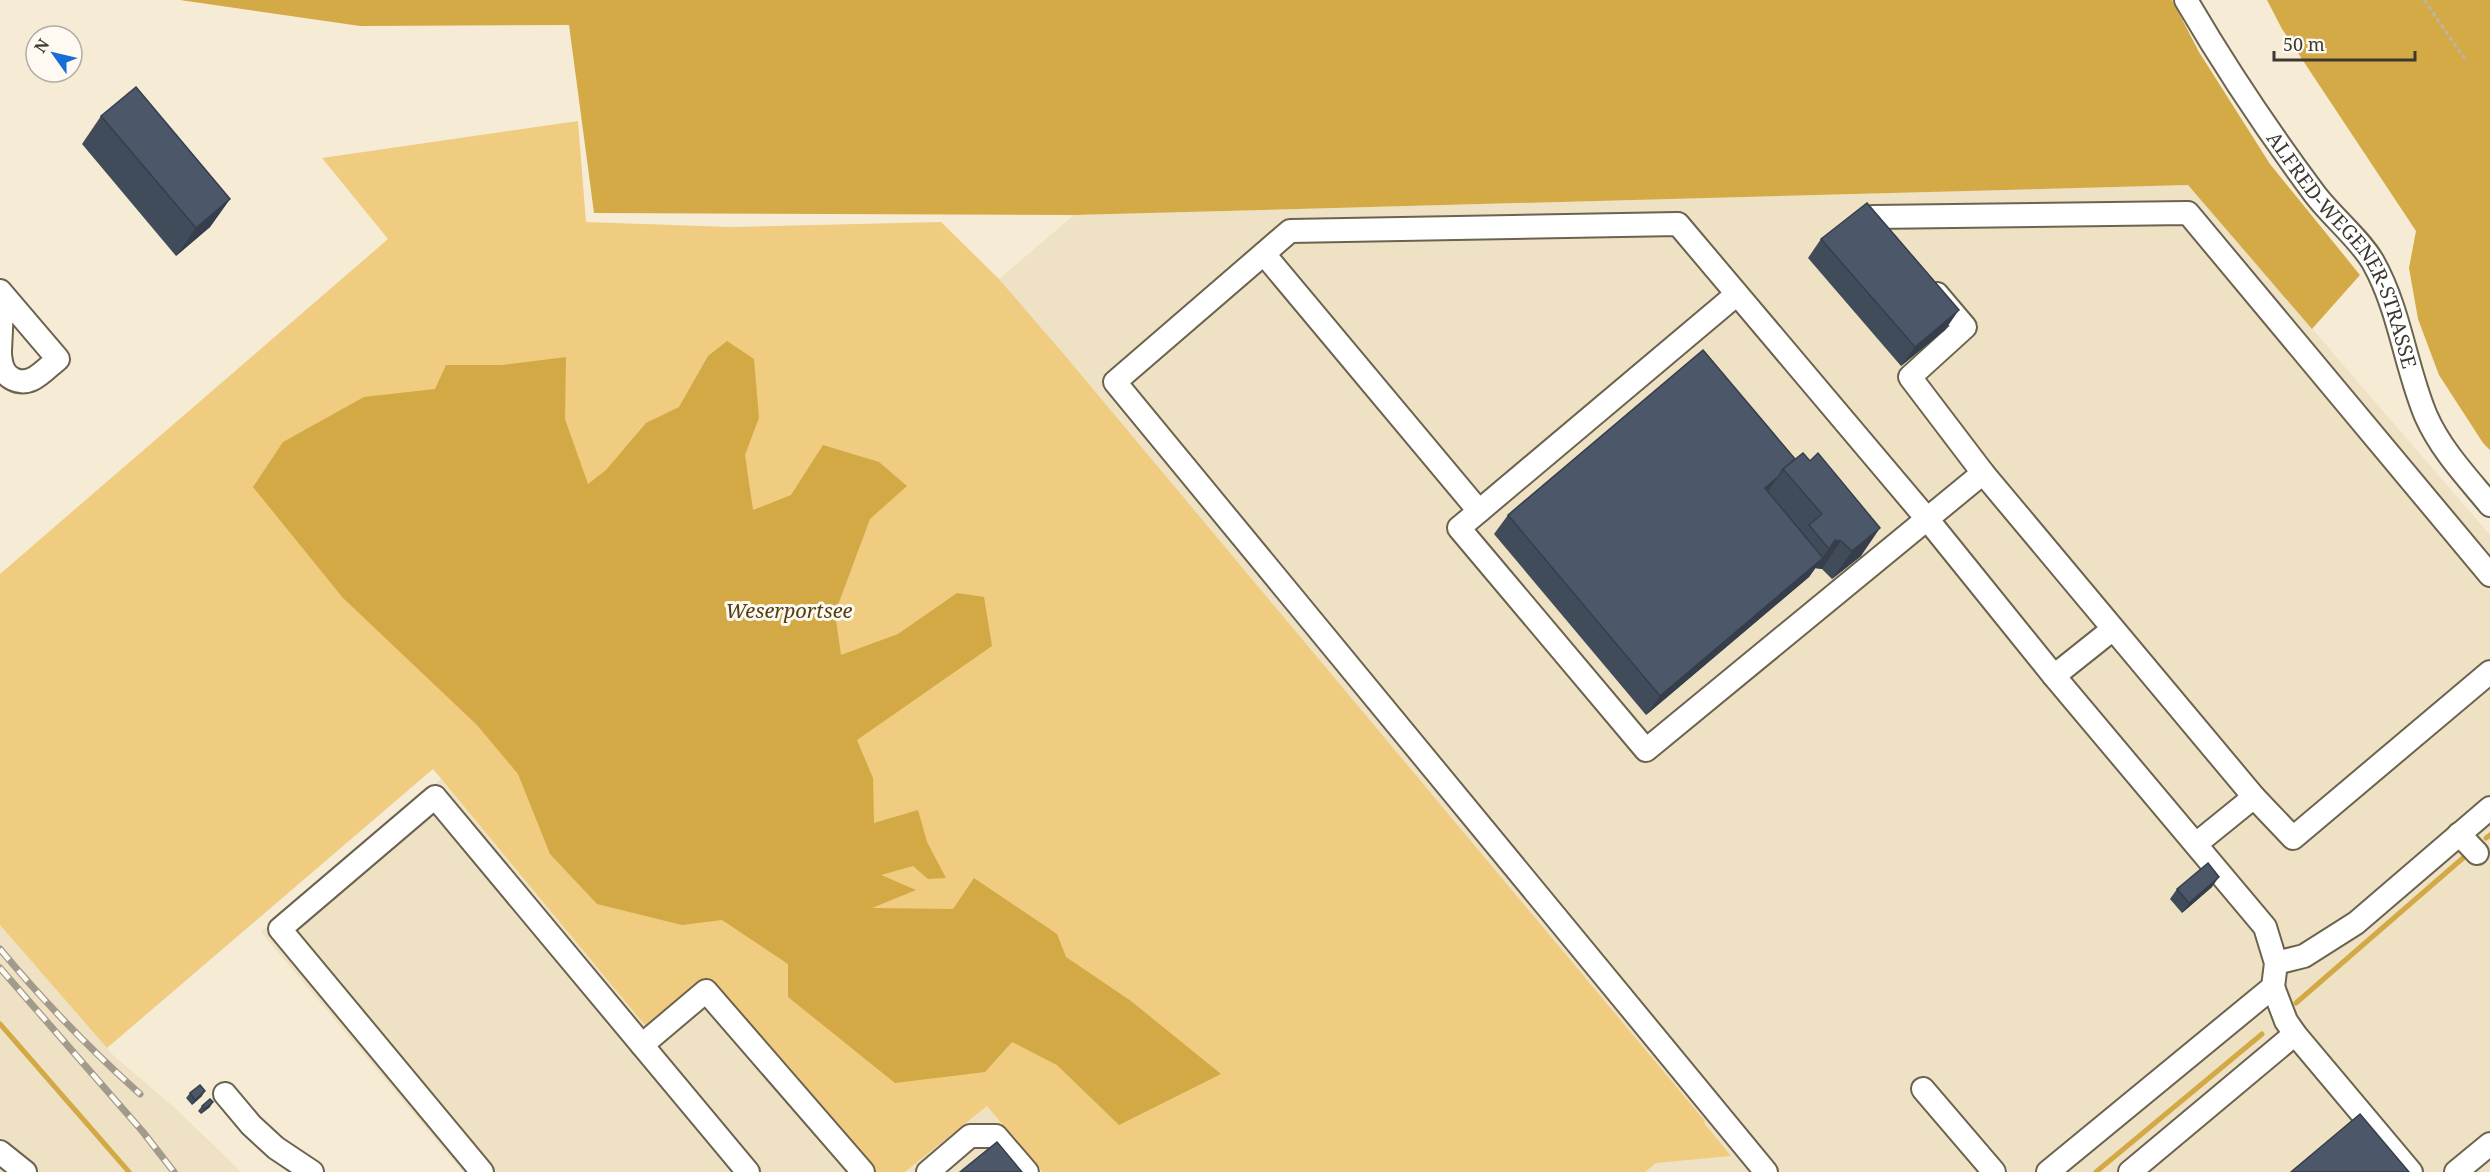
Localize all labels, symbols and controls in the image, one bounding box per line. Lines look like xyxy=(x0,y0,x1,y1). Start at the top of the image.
north arrow xyxy=(24,24,84,84)
scale bar xyxy=(2274,24,2415,62)
text: 50 m xyxy=(2283,32,2325,56)
text: N xyxy=(29,34,54,57)
street label: ALFRED-WEGENER-STRASSE xyxy=(2261,126,2423,371)
park label: Weserportsee xyxy=(726,597,853,624)

